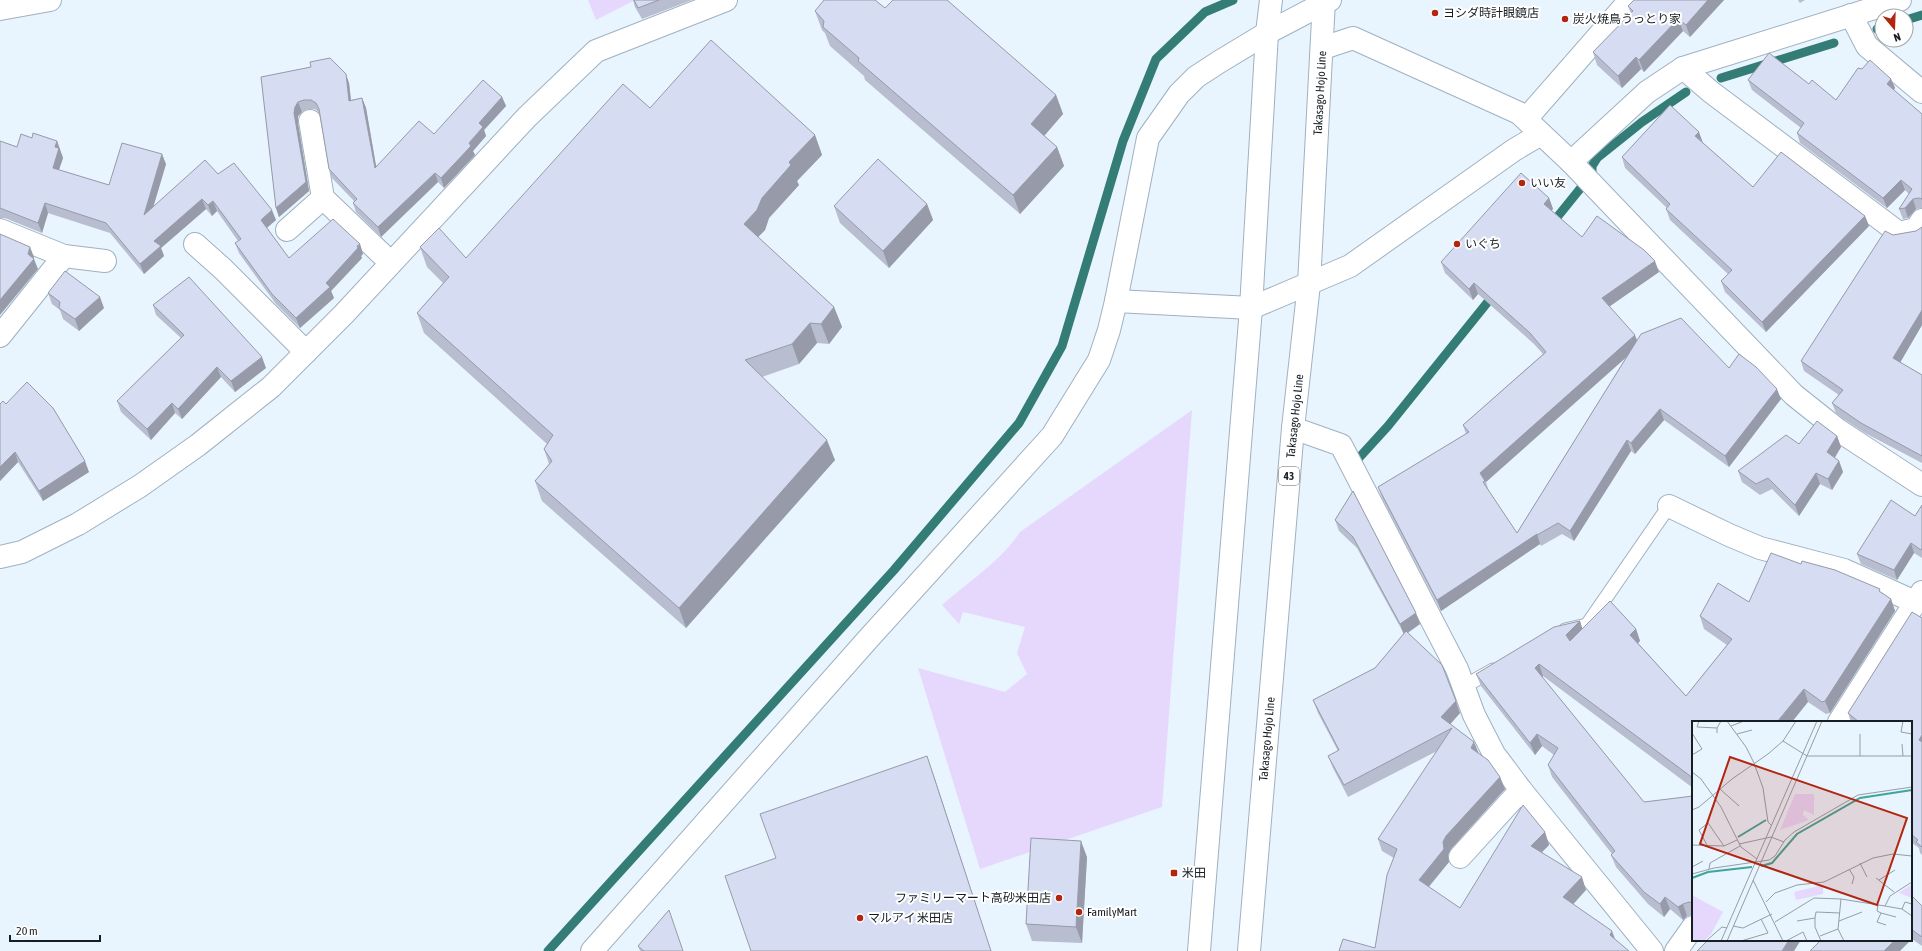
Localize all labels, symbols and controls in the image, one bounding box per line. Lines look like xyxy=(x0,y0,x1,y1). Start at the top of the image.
place label: ヨシダ時計眼鏡店 xyxy=(1443,6,1539,20)
marker: ヨシダ時計眼鏡店 xyxy=(1430,8,1440,18)
north arrow xyxy=(1874,8,1914,48)
place label: 炭火焼鳥うっとり家 xyxy=(1573,12,1681,26)
marker: 炭火焼鳥うっとり家 xyxy=(1560,14,1570,24)
text: N xyxy=(1892,31,1902,44)
street label: Takasago Hojo Line xyxy=(1311,51,1329,135)
place label: いい友 xyxy=(1530,176,1566,190)
marker: いい友 xyxy=(1517,178,1527,188)
place label: いぐち xyxy=(1465,237,1501,251)
marker: いぐち xyxy=(1452,239,1462,249)
street label: Takasago Hojo Line xyxy=(1284,373,1306,459)
road number: 43 xyxy=(1279,467,1299,485)
street label: Takasago Hojo Line xyxy=(1256,696,1278,782)
inset map xyxy=(1692,721,1912,941)
place label: 米田 xyxy=(1182,866,1206,880)
marker: 米田 xyxy=(1169,868,1179,878)
place label: ファミリーマート高砂米田店 xyxy=(895,891,1051,905)
marker: ファミリーマート高砂米田店 xyxy=(1054,893,1064,903)
place label: FamilyMart xyxy=(1087,905,1138,919)
marker: FamilyMart xyxy=(1074,907,1084,917)
place label: マルアイ 米田店 xyxy=(868,911,953,925)
marker: マルアイ 米田店 xyxy=(855,913,865,923)
scale bar xyxy=(10,917,100,943)
text: 20 m xyxy=(16,924,38,938)

